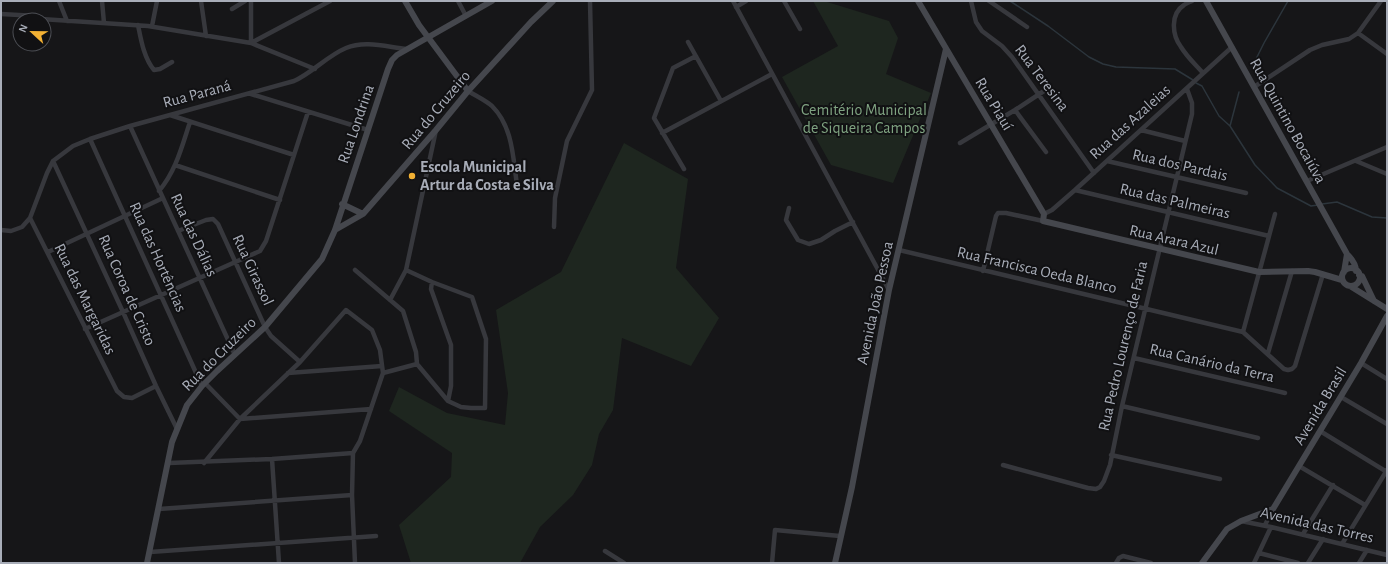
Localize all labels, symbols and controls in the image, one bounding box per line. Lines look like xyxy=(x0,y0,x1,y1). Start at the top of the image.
north arrow xyxy=(12,12,52,52)
text: N xyxy=(17,23,30,34)
street label: Rua Teresina xyxy=(1012,42,1072,114)
street label: Rua Quintino Bocaiúva xyxy=(1246,56,1329,187)
street label: Rua do Cruzeiro xyxy=(399,67,474,152)
street label: Rua Piauí xyxy=(972,75,1016,133)
street label: Rua Paraná xyxy=(161,77,233,111)
street label: Rua das Azaleias xyxy=(1086,82,1174,162)
street label: Rua Londrina xyxy=(335,83,377,165)
park label: Cemitério Municipal de Siqueira Campos xyxy=(801,102,927,136)
street label: Rua dos Pardais xyxy=(1131,146,1229,184)
place label: Escola Municipal Artur da Costa e Silva xyxy=(420,159,554,193)
marker: Escola Municipal Artur da Costa e Silva xyxy=(407,171,417,181)
street label: Rua das Palmeiras xyxy=(1118,181,1232,221)
street label: Rua das Dálias xyxy=(168,191,220,279)
street label: Rua das Hortências xyxy=(127,200,189,314)
street label: Rua Arara Azul xyxy=(1128,222,1220,258)
street label: Rua Coroa de Cristo xyxy=(95,232,159,348)
street label: Rua Girassol xyxy=(230,232,276,308)
street label: Avenida João Pessoa xyxy=(854,240,896,366)
street label: Rua das Margaridas xyxy=(51,241,119,357)
street label: Rua Francisca Oeda Blanco xyxy=(956,244,1119,296)
street label: Rua Pedro Lourenço de Faria xyxy=(1096,259,1150,433)
street label: Rua do Cruzeiro xyxy=(179,314,259,394)
street label: Rua Canário da Terra xyxy=(1148,341,1276,385)
street label: Avenida Brasil xyxy=(1291,364,1349,448)
street label: Avenida das Torres xyxy=(1259,504,1375,546)

